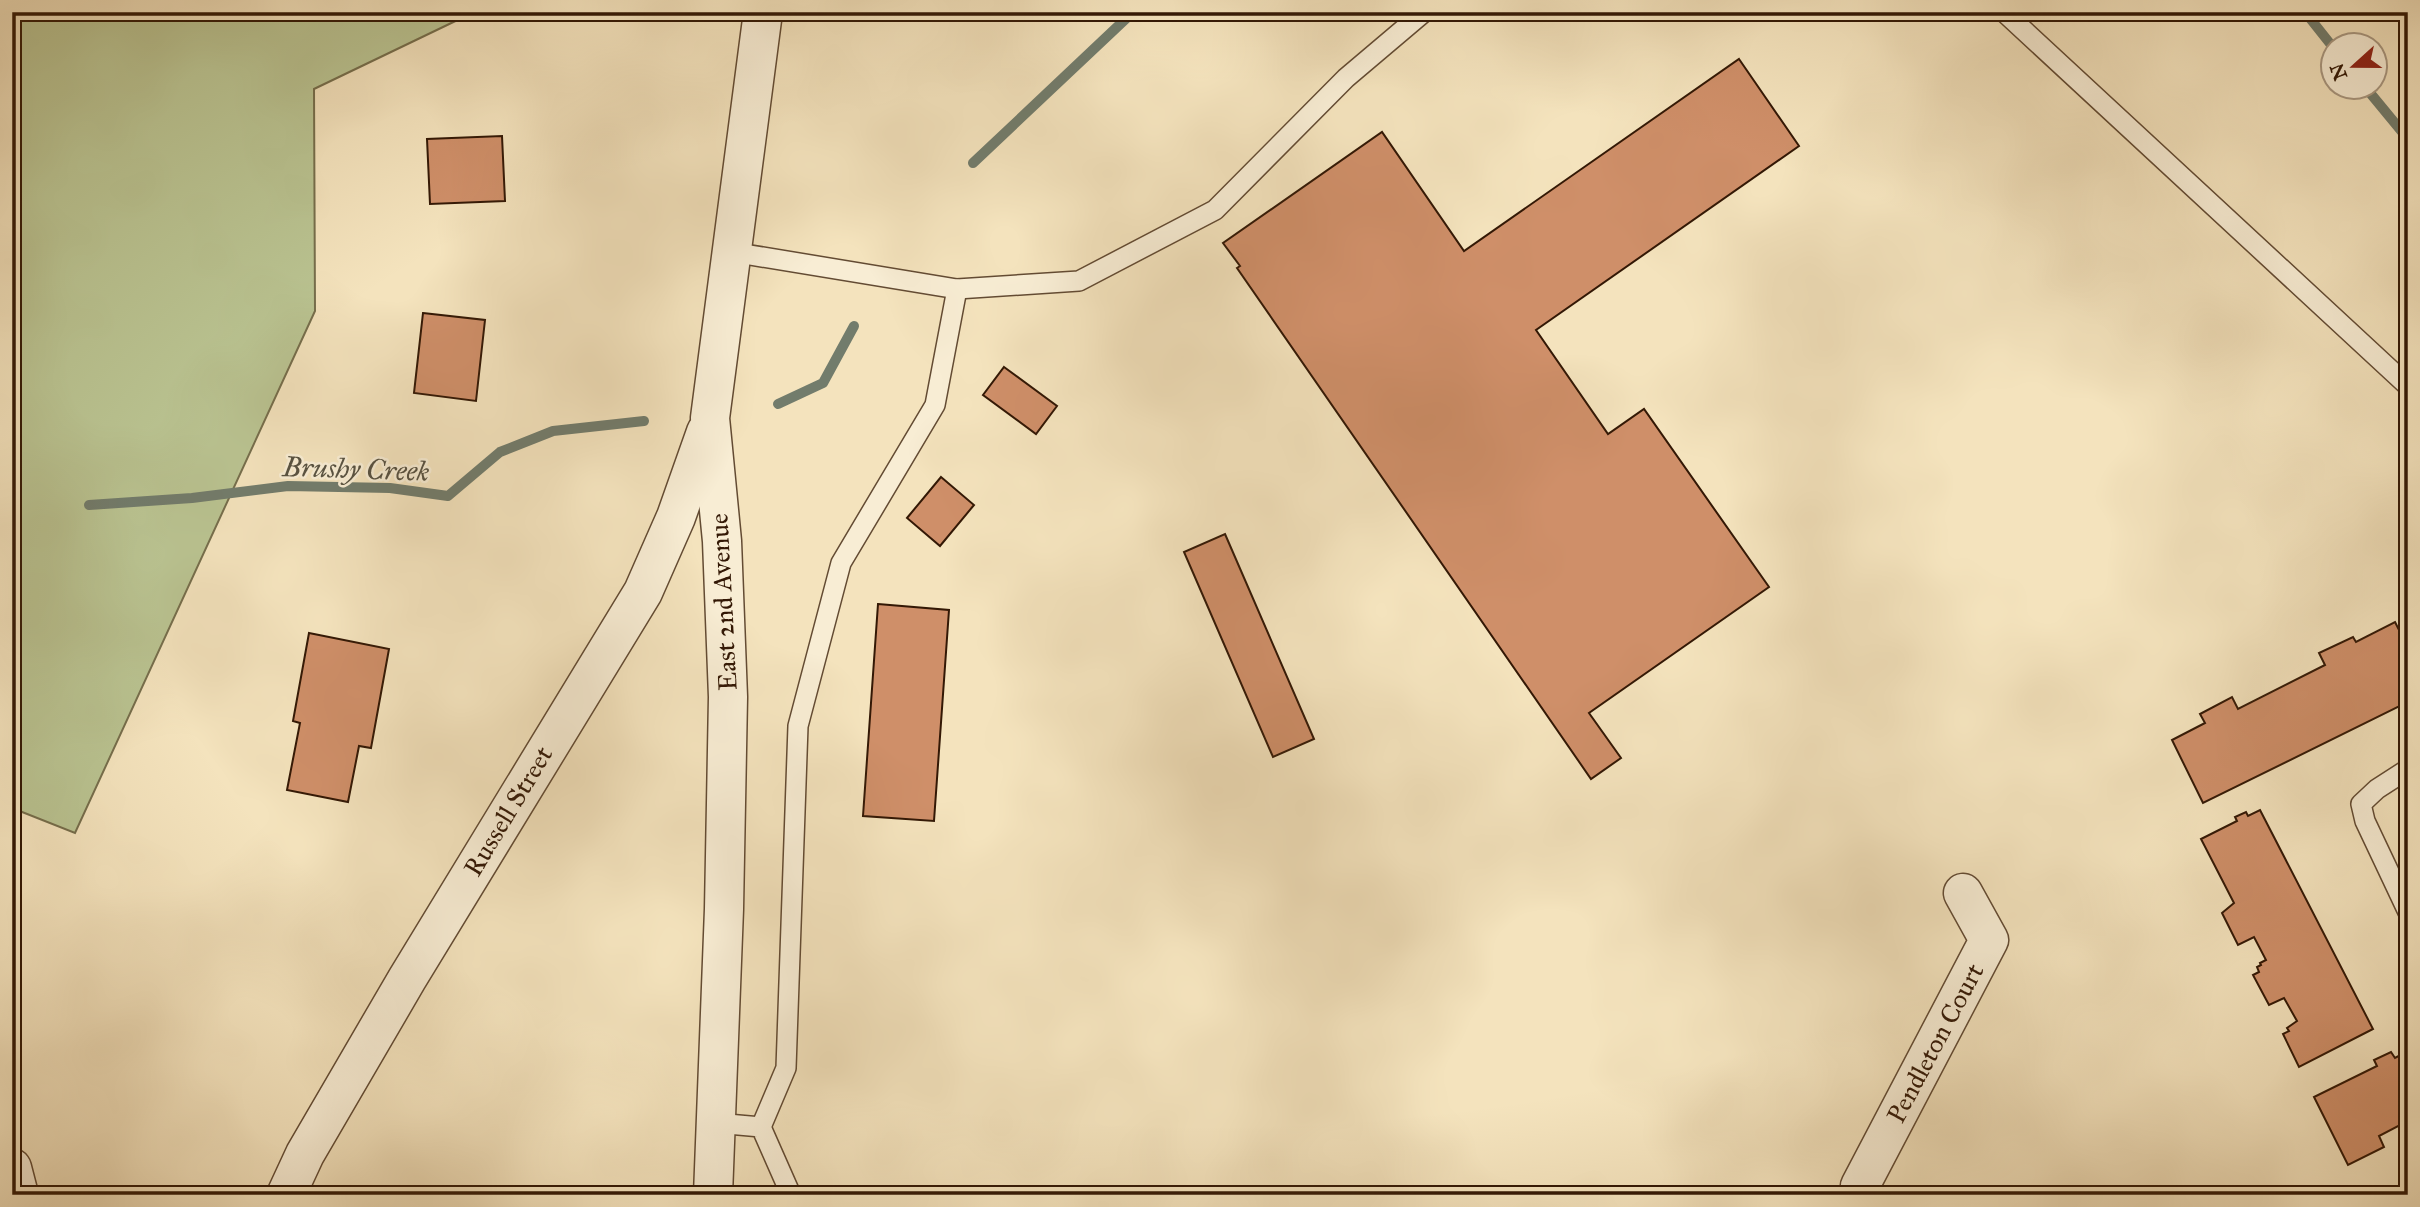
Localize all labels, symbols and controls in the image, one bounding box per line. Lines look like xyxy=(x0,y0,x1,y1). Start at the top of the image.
north arrow xyxy=(2318,32,2388,102)
text: N xyxy=(2325,60,2352,84)
water label: Brushy Creek xyxy=(280,449,430,489)
street label: East 2nd Avenue xyxy=(702,512,744,691)
street label: Russell Street xyxy=(457,740,559,882)
street label: Pendleton Court xyxy=(1880,958,1990,1128)

